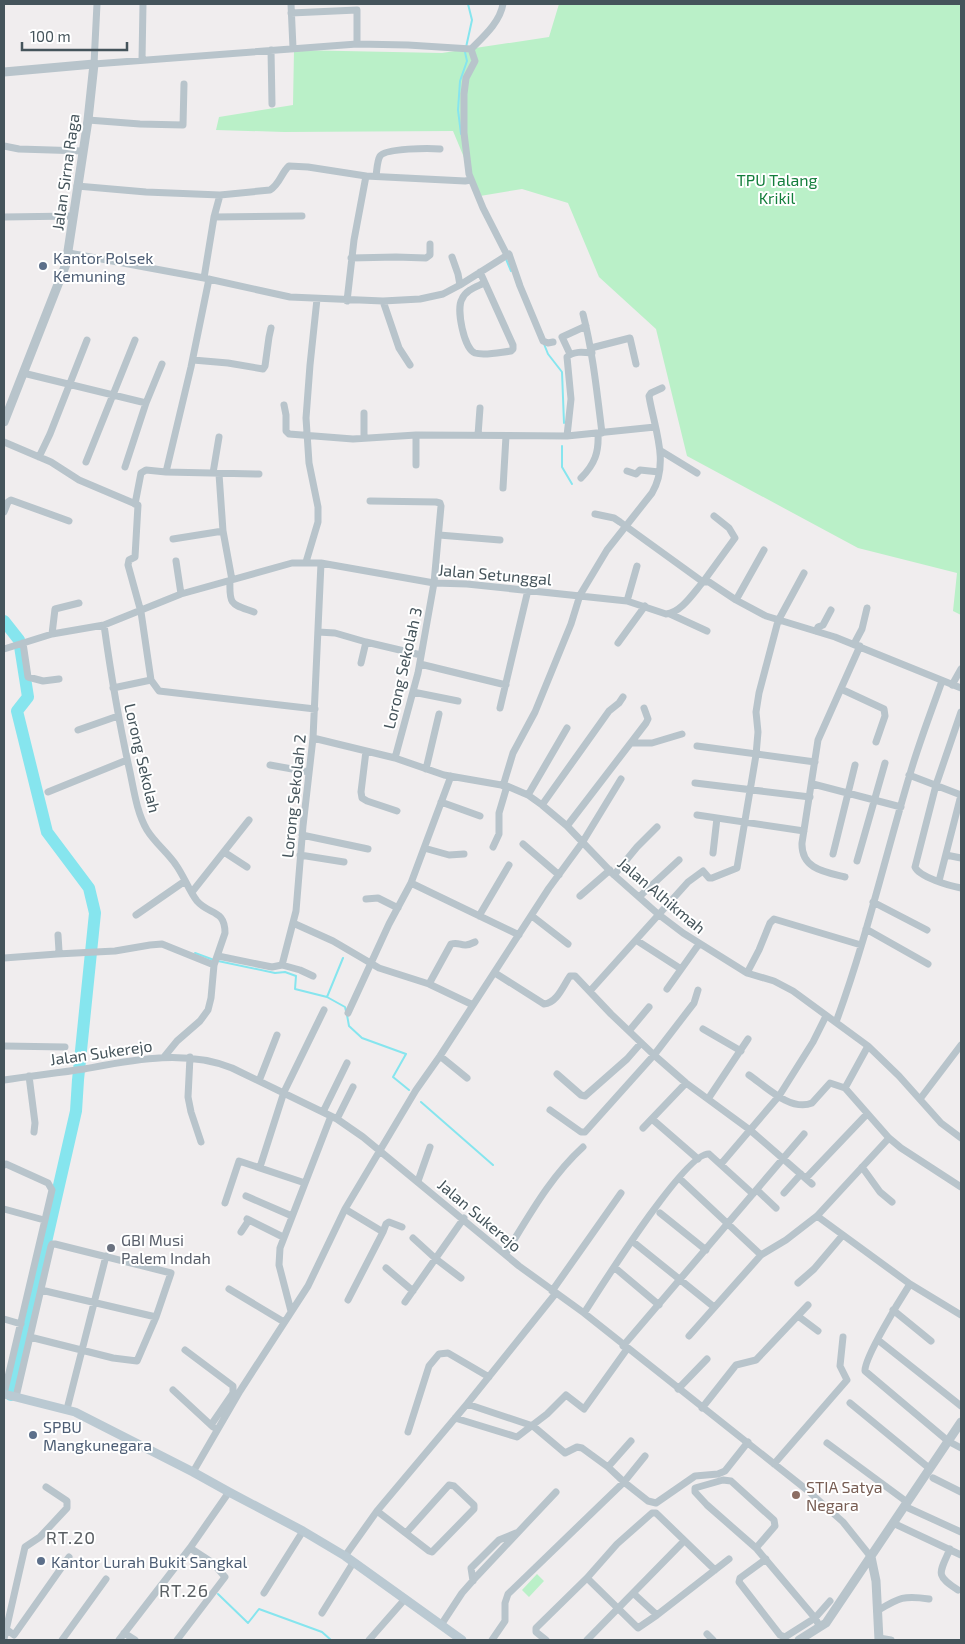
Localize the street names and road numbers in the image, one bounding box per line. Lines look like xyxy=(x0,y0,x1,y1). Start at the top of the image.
street label: Jalan Sirna Raga xyxy=(47,112,83,232)
street label: Jalan Setunggal xyxy=(437,560,553,588)
street label: Lorong Sekolah 3 xyxy=(379,605,425,731)
street label: Lorong Sekolah xyxy=(121,701,165,815)
street label: Lorong Sekolah 2 xyxy=(277,733,309,859)
street label: Jalan Alhikmah xyxy=(614,853,710,937)
street label: Jalan Sukerejo xyxy=(49,1035,154,1070)
street label: Jalan Sukerejo xyxy=(434,1175,526,1256)

